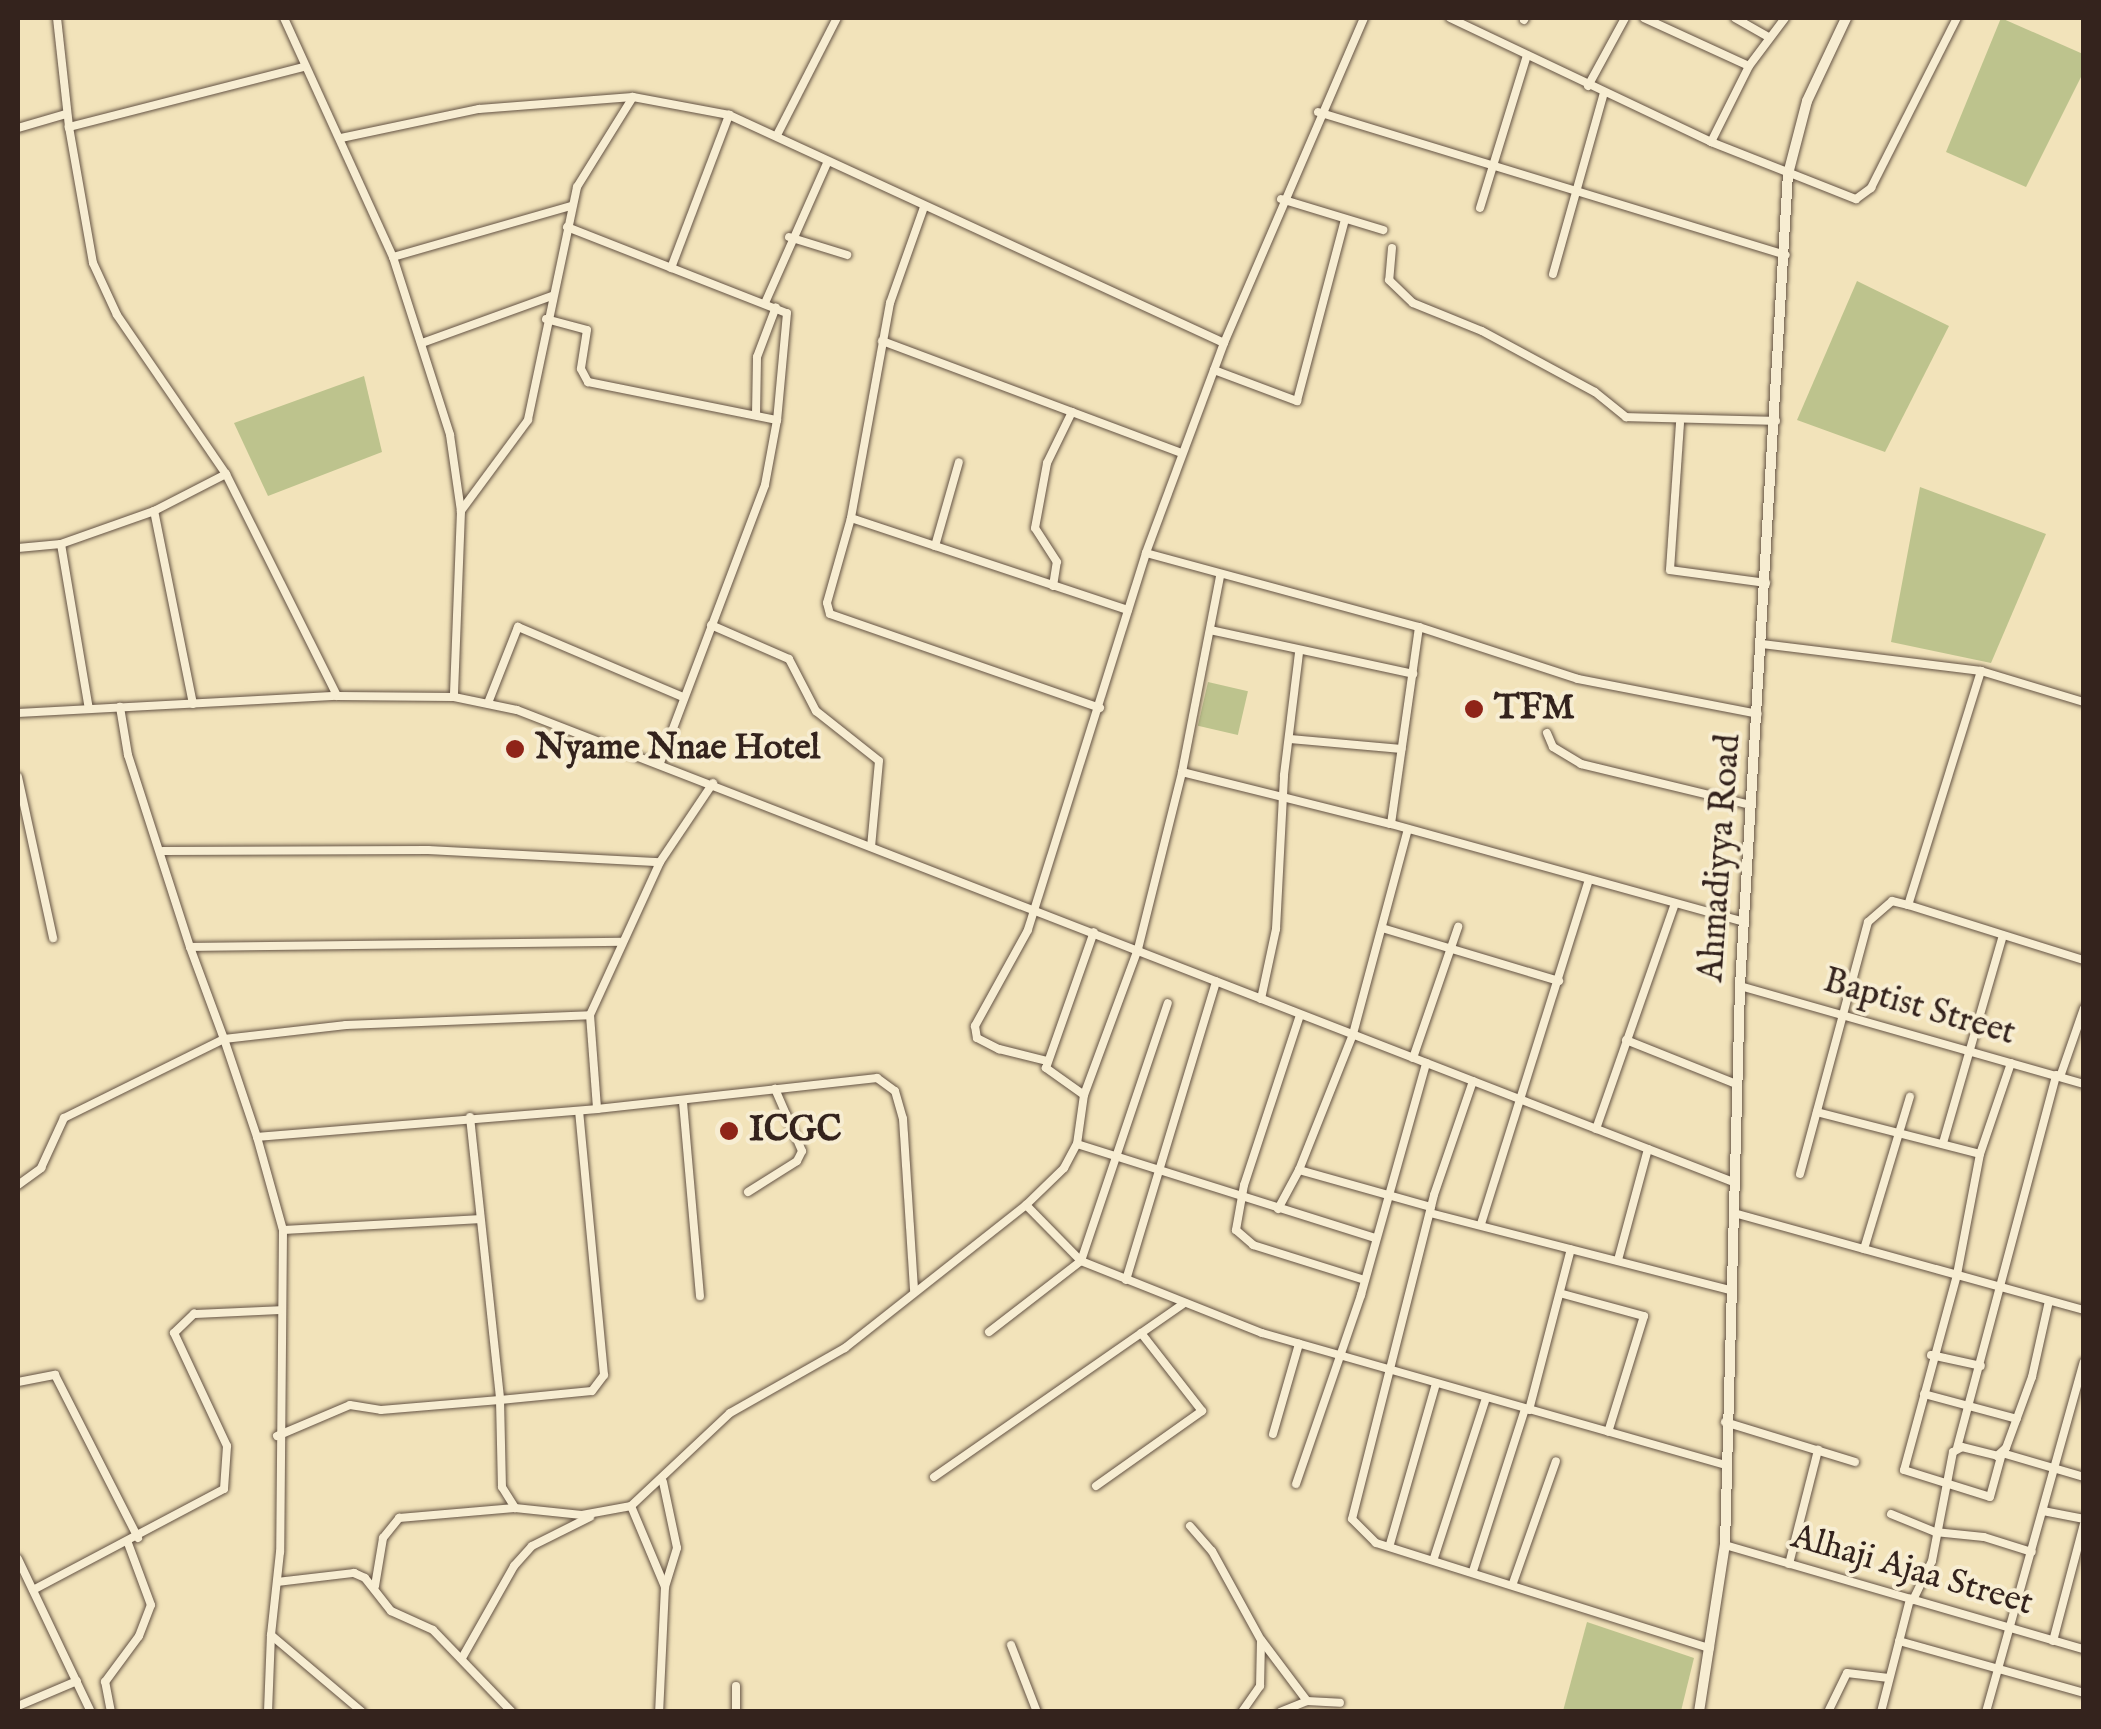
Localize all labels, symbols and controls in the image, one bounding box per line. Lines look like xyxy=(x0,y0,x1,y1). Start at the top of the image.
place label: TFM xyxy=(1494,688,1575,730)
marker: TFM xyxy=(1463,698,1485,720)
place label: Nyame Nnae Hotel xyxy=(535,728,820,770)
street label: Ahmadiyya Road xyxy=(1691,733,1751,983)
marker: Nyame Nnae Hotel xyxy=(504,738,526,760)
street label: Baptist Street xyxy=(1818,961,2020,1055)
place label: ICGC xyxy=(749,1110,842,1152)
marker: ICGC xyxy=(718,1120,740,1142)
street label: Alhaji Ajaa Street xyxy=(1786,1516,2038,1626)

